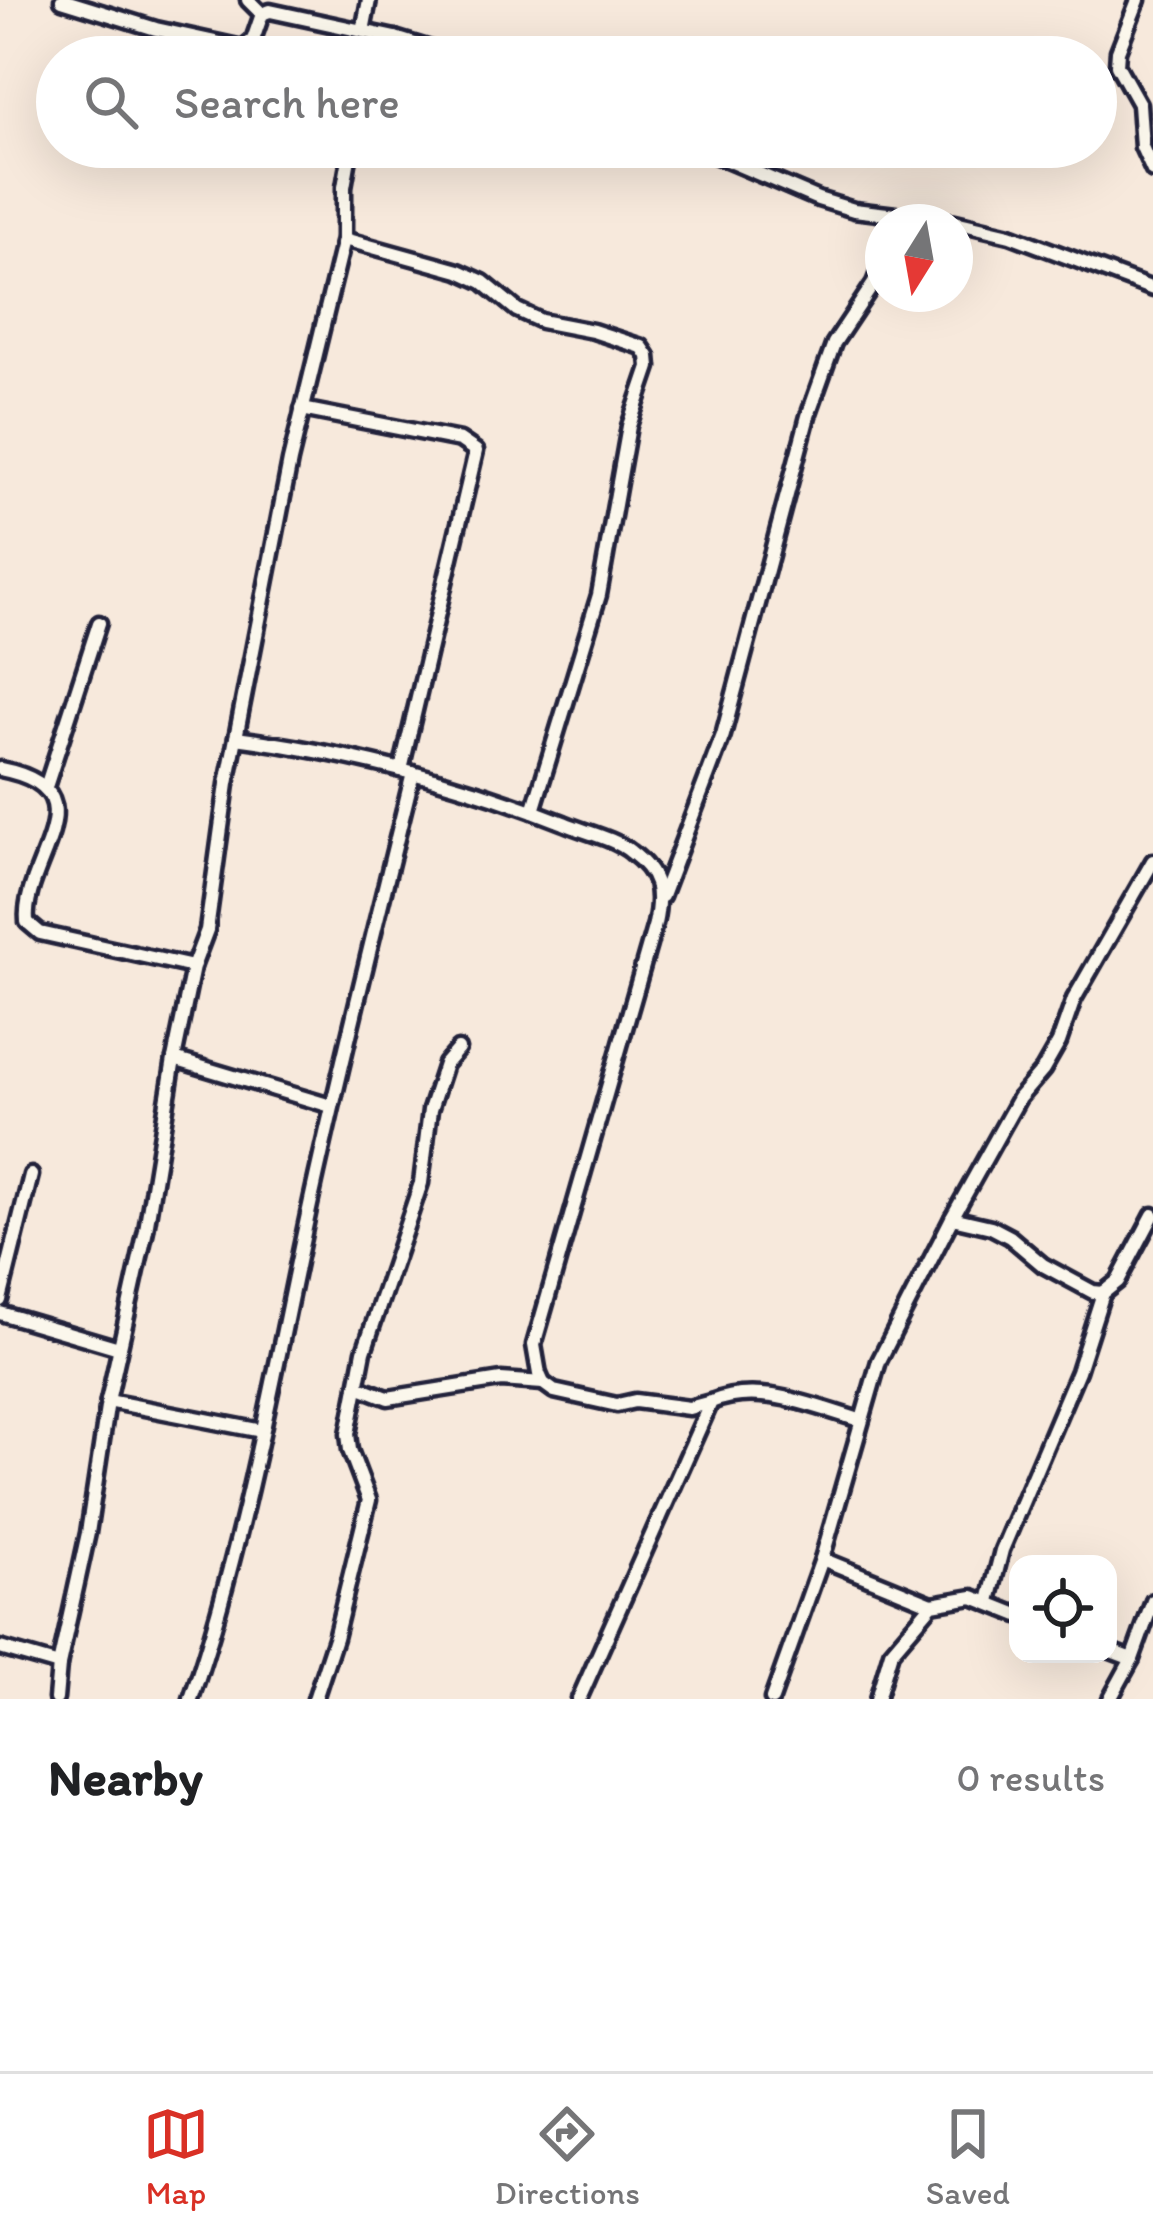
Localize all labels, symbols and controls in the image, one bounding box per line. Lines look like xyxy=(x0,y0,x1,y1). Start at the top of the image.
search box xyxy=(36,36,1117,168)
icon: search xyxy=(78,69,144,135)
text: Search here xyxy=(174,75,400,129)
north arrow xyxy=(865,204,973,312)
map controls xyxy=(1009,1555,1117,1663)
button: locate xyxy=(1009,1555,1117,1663)
text: Nearby xyxy=(48,1747,203,1808)
text: 0 results xyxy=(956,1754,1105,1801)
tab: Map xyxy=(143,2101,209,2212)
tab: Directions xyxy=(495,2101,640,2212)
tab: Saved xyxy=(926,2101,1010,2212)

